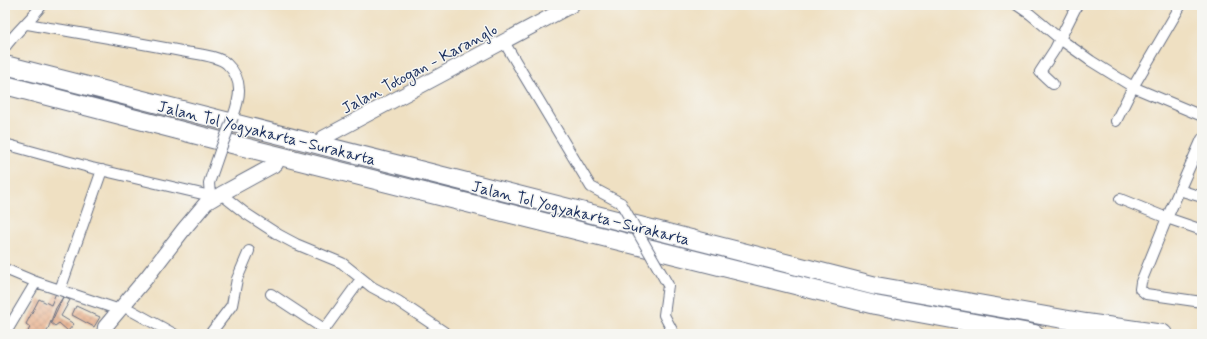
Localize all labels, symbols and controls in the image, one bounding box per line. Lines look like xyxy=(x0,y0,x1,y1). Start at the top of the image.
street label: Jalan Totogan - Karanglo xyxy=(338,19,502,120)
street label: Jalan Tol Yogyakarta–Surakarta xyxy=(155,96,378,171)
street label: Jalan Tol Yogyakarta–Surakarta xyxy=(469,176,692,251)

